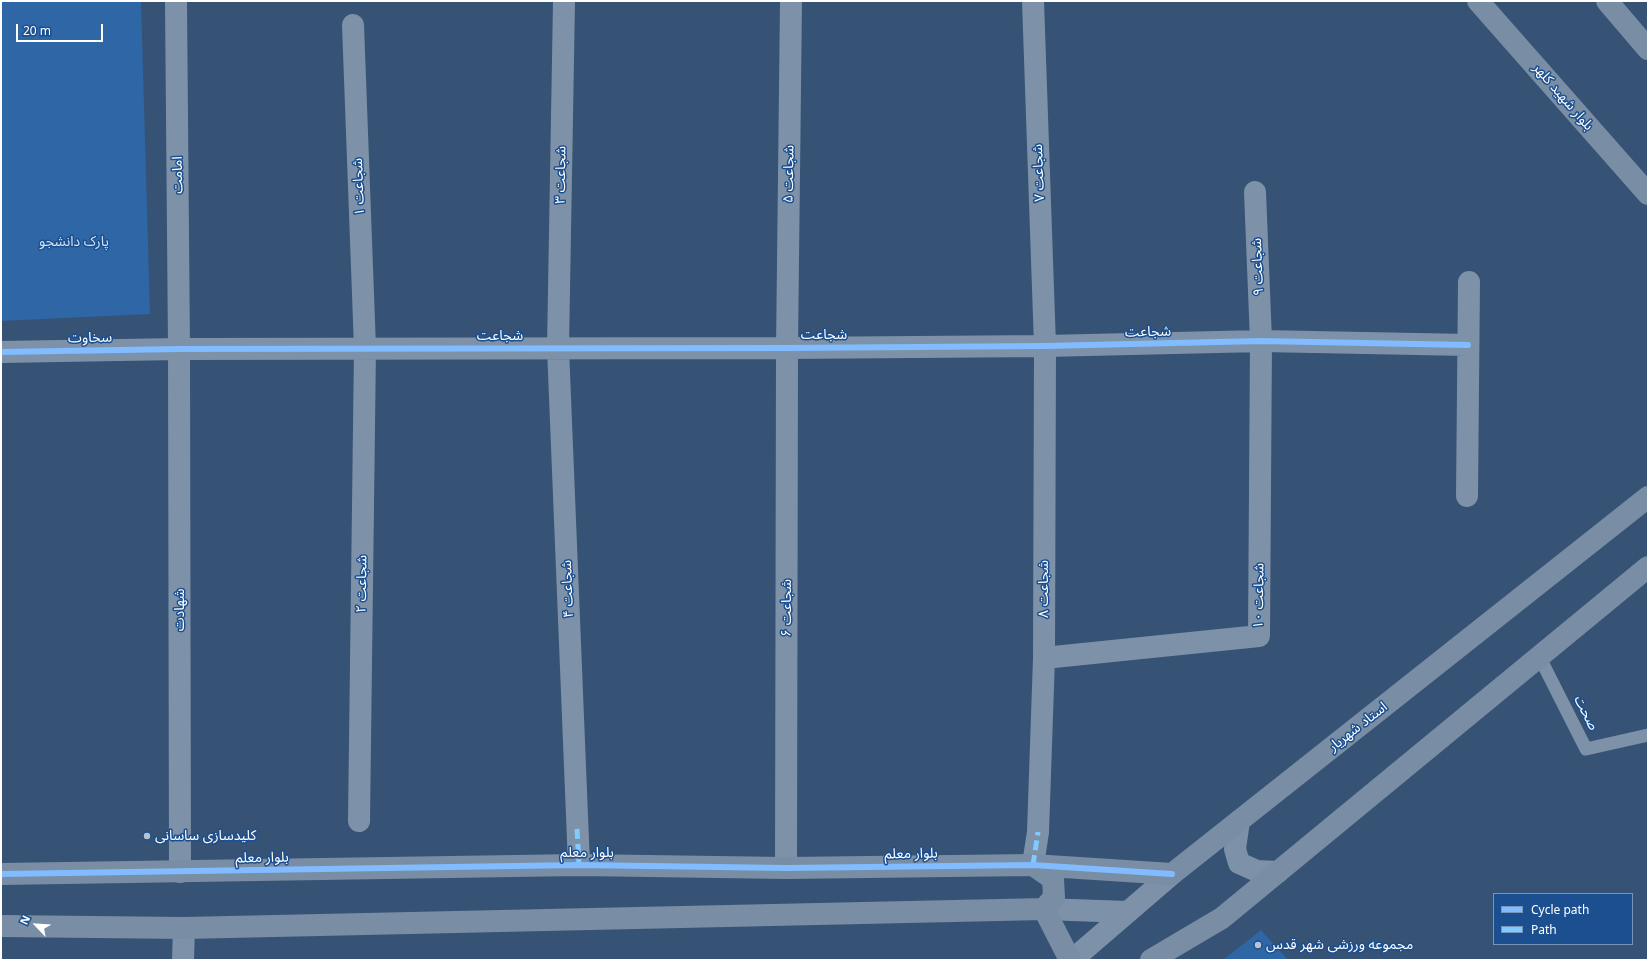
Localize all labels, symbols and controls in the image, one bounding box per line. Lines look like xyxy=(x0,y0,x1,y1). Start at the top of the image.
scale bar xyxy=(18,16,105,42)
text: 20 m xyxy=(23,22,51,39)
street label: بلوار شهید کلهر xyxy=(1529,60,1597,134)
street label: شجاعت ۷ xyxy=(1030,144,1048,202)
street label: شجاعت ۵ xyxy=(780,145,798,203)
street label: شجاعت ۳ xyxy=(552,146,570,204)
street label: امامت xyxy=(169,156,187,194)
street label: شجاعت ۱ xyxy=(350,158,368,216)
park label: پارک دانشجو xyxy=(39,234,109,250)
street label: شجاعت ۹ xyxy=(1249,238,1267,296)
street label: شجاعت xyxy=(1125,323,1171,341)
street label: شجاعت xyxy=(801,327,847,343)
street label: شجاعت xyxy=(477,328,523,344)
street label: سخاوت xyxy=(68,329,112,347)
street label: شجاعت ۲ xyxy=(353,555,371,613)
street label: شجاعت ۴ xyxy=(559,560,577,618)
street label: شجاعت ۸ xyxy=(1036,560,1052,618)
street label: شجاعت ۱۰ xyxy=(1250,563,1268,629)
street label: شجاعت ۶ xyxy=(779,579,795,637)
street label: شهادت xyxy=(172,589,188,631)
street label: صحت xyxy=(1570,693,1602,733)
street label: استاد شهریار xyxy=(1325,699,1391,755)
place label: کلیدسازی ساسانی xyxy=(155,828,256,844)
marker: کلیدسازی ساسانی xyxy=(142,831,152,841)
street label: بلوار معلم xyxy=(560,845,614,861)
street label: بلوار معلم xyxy=(884,845,938,863)
street label: بلوار معلم xyxy=(235,849,289,867)
legend xyxy=(1493,893,1633,945)
text: Cycle path xyxy=(1531,901,1589,918)
north arrow xyxy=(16,905,56,945)
text: N xyxy=(16,912,33,927)
text: Path xyxy=(1531,921,1557,938)
place label: مجموعه ورزشی شهر قدس xyxy=(1266,937,1413,953)
marker: مجموعه ورزشی شهر قدس xyxy=(1253,940,1263,950)

